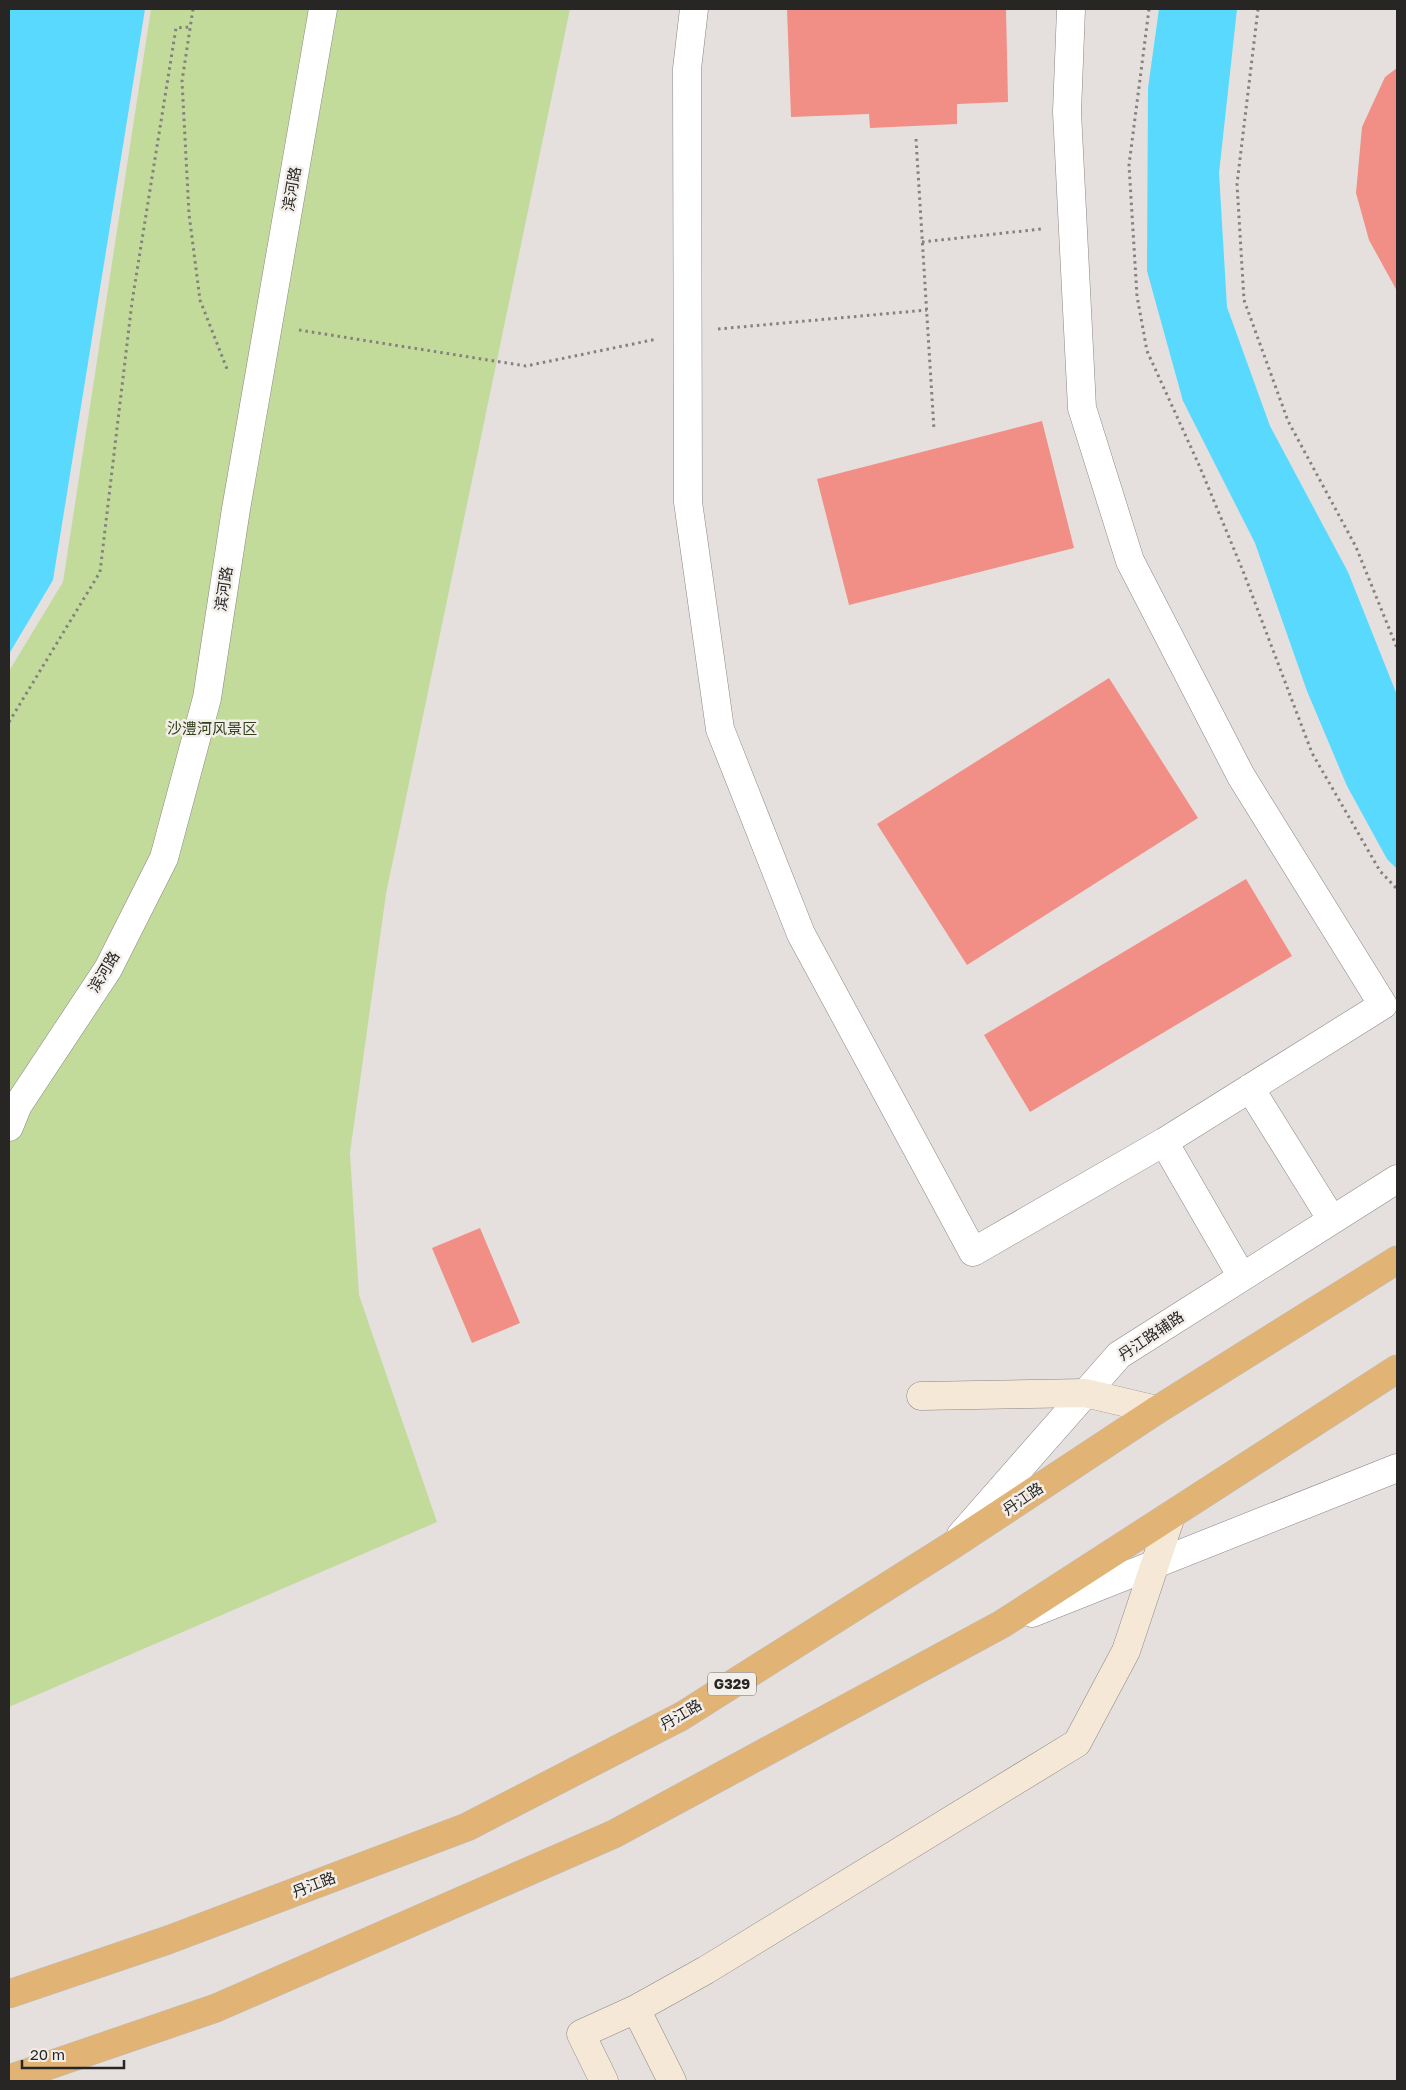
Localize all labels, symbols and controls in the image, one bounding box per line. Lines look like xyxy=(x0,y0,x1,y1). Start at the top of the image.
street label: 滨河路 xyxy=(278,165,304,213)
street label: 滨河路 xyxy=(211,565,235,612)
park label: 沙澧河风景区 xyxy=(167,719,257,737)
street label: 滨河路 xyxy=(84,948,122,995)
street label: 丹江路辅路 xyxy=(1114,1307,1187,1364)
street label: 丹江路 xyxy=(999,1478,1046,1518)
road number: G329 xyxy=(708,1672,756,1696)
street label: 丹江路 xyxy=(657,1695,704,1733)
street label: 丹江路 xyxy=(289,1868,338,1901)
scale bar xyxy=(22,2038,125,2070)
text: 20 m xyxy=(30,2045,65,2063)

